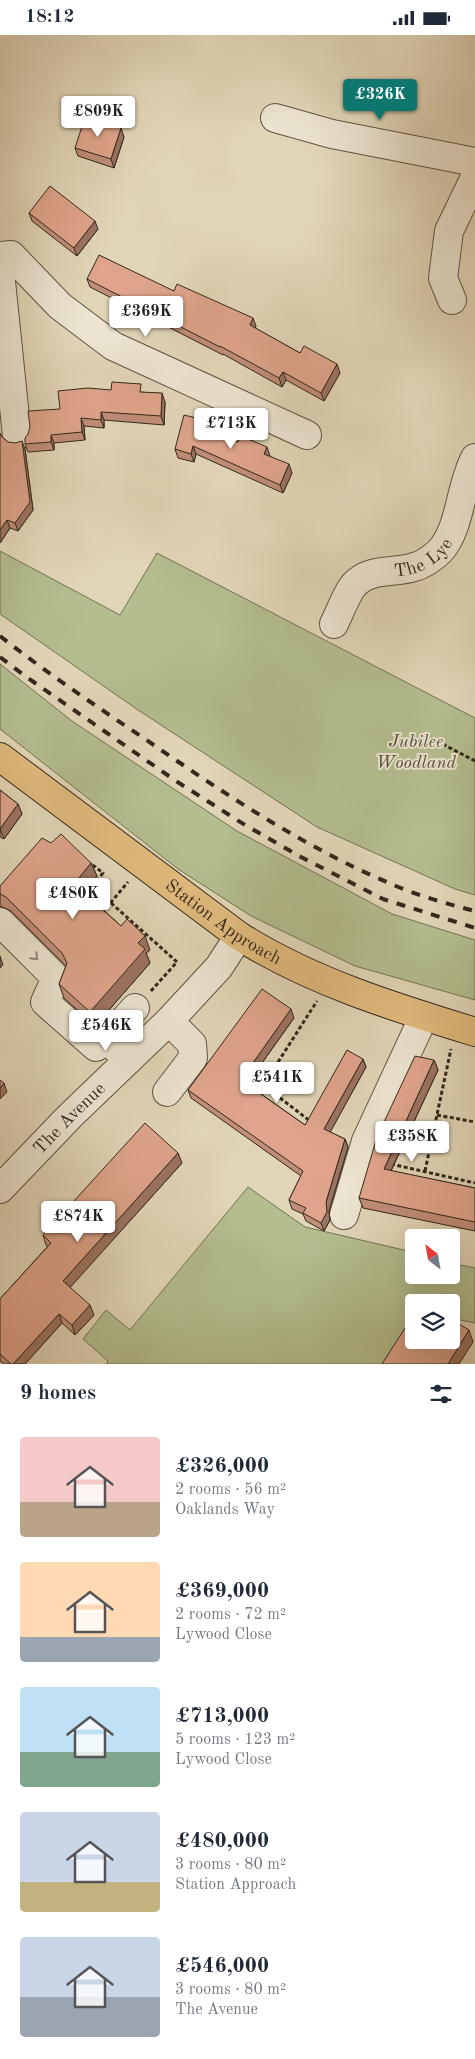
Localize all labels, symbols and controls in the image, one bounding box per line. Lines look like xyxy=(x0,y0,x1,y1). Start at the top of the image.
text: 18:12 xyxy=(25,8,74,27)
pin: £326K xyxy=(345,79,415,121)
text: £326K xyxy=(354,87,406,103)
pin: £809K xyxy=(63,96,133,138)
text: £809K xyxy=(72,104,124,120)
pin: £369K xyxy=(111,295,181,338)
text: £369K xyxy=(120,304,172,320)
pin: £713K xyxy=(196,407,266,450)
text: £713K xyxy=(205,416,257,432)
street label: The Lye xyxy=(393,536,456,581)
park label: Jubilee Woodland xyxy=(376,733,457,772)
street label: Station Approach xyxy=(162,876,284,969)
pin: £480K xyxy=(38,877,108,920)
text: £480K xyxy=(47,886,99,902)
one-way arrow xyxy=(29,951,38,960)
pin: £546K xyxy=(71,1009,141,1052)
text: £546K xyxy=(80,1018,132,1034)
pin: £541K xyxy=(242,1061,312,1104)
text: £541K xyxy=(251,1070,303,1086)
street label: The Avenue xyxy=(30,1079,109,1158)
pin: £358K xyxy=(377,1121,447,1163)
text: £358K xyxy=(386,1129,438,1145)
pin: £874K xyxy=(43,1201,113,1243)
text: £874K xyxy=(52,1209,104,1225)
north arrow xyxy=(405,1229,460,1284)
map controls xyxy=(405,1229,460,1349)
button: layers xyxy=(405,1294,460,1349)
icon: filters xyxy=(427,1380,455,1408)
text: 9 homes xyxy=(20,1383,96,1404)
text: £326,000 xyxy=(175,1456,269,1477)
icon: home xyxy=(60,1457,120,1517)
text: 2 rooms · 56 m² xyxy=(175,1482,286,1498)
text: Oaklands Way xyxy=(175,1502,275,1518)
text: £369,000 xyxy=(175,1581,269,1602)
icon: home xyxy=(60,1582,120,1642)
text: 2 rooms · 72 m² xyxy=(175,1607,286,1623)
text: Lywood Close xyxy=(175,1627,272,1643)
text: £713,000 xyxy=(175,1706,269,1727)
icon: home xyxy=(60,1707,120,1767)
text: 5 rooms · 123 m² xyxy=(175,1732,295,1748)
text: Lywood Close xyxy=(175,1752,272,1768)
text: £480,000 xyxy=(175,1831,269,1852)
icon: home xyxy=(60,1832,120,1892)
text: 3 rooms · 80 m² xyxy=(175,1857,286,1873)
text: Station Approach xyxy=(175,1877,296,1893)
text: £546,000 xyxy=(175,1956,269,1977)
icon: home xyxy=(60,1957,120,2017)
text: 3 rooms · 80 m² xyxy=(175,1982,286,1998)
text: The Avenue xyxy=(175,2002,258,2018)

